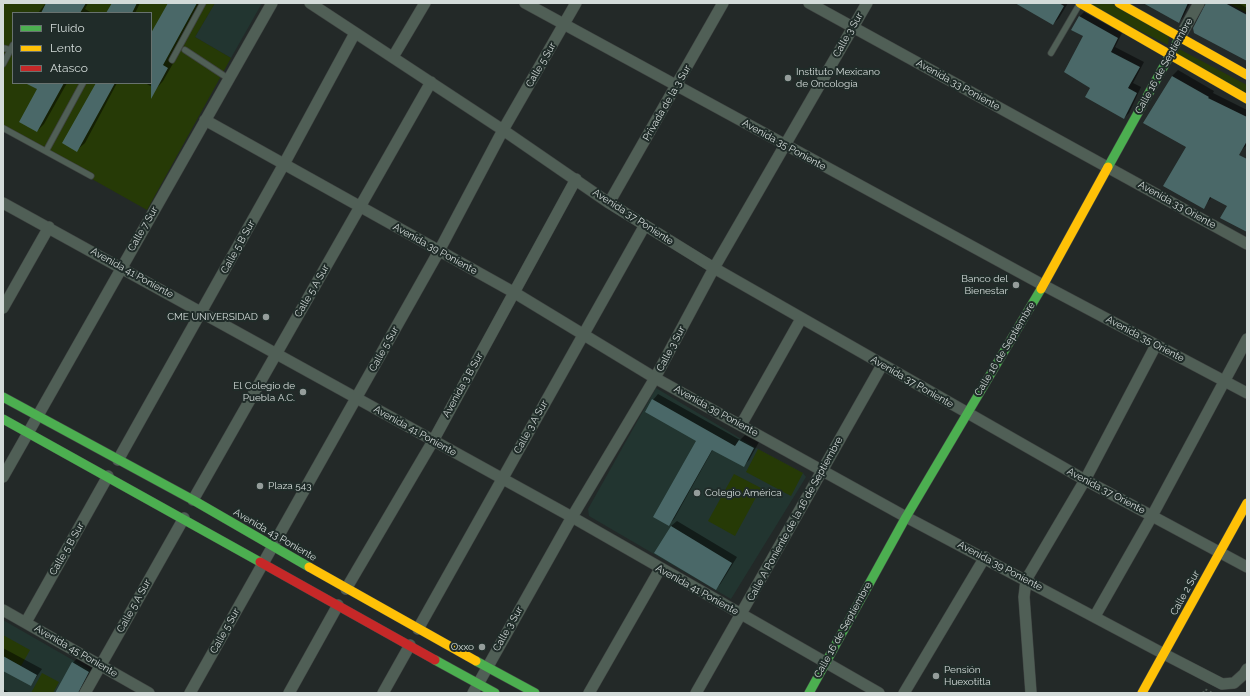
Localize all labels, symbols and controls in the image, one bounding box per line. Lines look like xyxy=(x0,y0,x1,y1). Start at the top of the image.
street label: Calle 3 Sur xyxy=(830,11,866,59)
legend xyxy=(12,12,152,84)
street label: Calle 16 de Septiembre xyxy=(1133,16,1195,116)
text: Fluido xyxy=(50,21,85,35)
street label: Calle 5 Sur xyxy=(523,40,559,90)
text: Lento xyxy=(50,41,82,55)
street label: Avenida 33 Poniente xyxy=(914,57,1002,113)
text: Atasco xyxy=(50,61,88,75)
street label: Privada de la 3 Sur xyxy=(640,63,694,143)
place label: Instituto Mexicano de Oncología xyxy=(796,66,880,90)
marker: Instituto Mexicano de Oncología xyxy=(783,73,793,83)
street label: Avenida 35 Poniente xyxy=(740,117,828,173)
street label: Avenida 33 Oriente xyxy=(1136,179,1218,231)
street label: Avenida 37 Poniente xyxy=(590,186,676,248)
street label: Calle 7 Sur xyxy=(125,205,161,253)
street label: Calle 5 B Sur xyxy=(218,218,258,276)
street label: Avenida 39 Poniente xyxy=(391,221,479,277)
street label: Avenida 41 Poniente xyxy=(88,245,176,301)
street label: Calle 5 A Sur xyxy=(292,262,332,320)
place label: Banco del Bienestar xyxy=(961,273,1008,296)
marker: Banco del Bienestar xyxy=(1011,280,1021,290)
street label: Calle 16 de Septiembre xyxy=(972,300,1038,398)
place label: CME UNIVERSIDAD xyxy=(167,311,258,323)
marker: CME UNIVERSIDAD xyxy=(261,312,271,322)
street label: Avenida 35 Oriente xyxy=(1104,313,1186,365)
street label: Calle 5 Sur xyxy=(367,324,401,374)
street label: Calle 3 Sur xyxy=(654,324,688,374)
street label: Avenida 3 B Sur xyxy=(440,350,486,420)
street label: Avenida 37 Poniente xyxy=(868,353,956,411)
place label: El Colegio de Puebla A.C. xyxy=(233,380,295,404)
street label: Avenida 39 Poniente xyxy=(672,383,760,439)
marker: El Colegio de Puebla A.C. xyxy=(298,387,308,397)
street label: Calle 3 A Sur xyxy=(511,398,551,456)
street label: Avenida 41 Poniente xyxy=(371,403,459,459)
street label: Calle A Poniente de la 16 de Septiembre xyxy=(745,435,845,603)
street label: Avenida 37 Oriente xyxy=(1065,465,1147,517)
place label: Plaza 543 xyxy=(268,480,312,492)
marker: Plaza 543 xyxy=(255,481,265,491)
place label: Colegio América xyxy=(705,487,782,499)
marker: Colegio América xyxy=(692,488,702,498)
street label: Avenida 43 Poniente xyxy=(231,506,319,564)
street label: Calle 5 B Sur xyxy=(47,520,87,578)
street label: Avenida 39 Poniente xyxy=(956,539,1044,593)
street label: Avenida 41 Poniente xyxy=(653,562,741,618)
street label: Calle 2 Sur xyxy=(1168,568,1202,618)
street label: Calle 5 A Sur xyxy=(114,577,154,635)
street label: Calle 16 de Septiembre xyxy=(812,580,874,680)
street label: Calle 3 Sur xyxy=(490,605,526,653)
street label: Calle 5 Sur xyxy=(208,606,242,656)
street label: Avenida 45 Poniente xyxy=(32,622,120,680)
place label: Oxxo xyxy=(451,641,474,653)
marker: Oxxo xyxy=(477,642,487,652)
place label: Pensión Huexotitla xyxy=(944,664,991,688)
marker: Pensión Huexotitla xyxy=(931,671,941,681)

